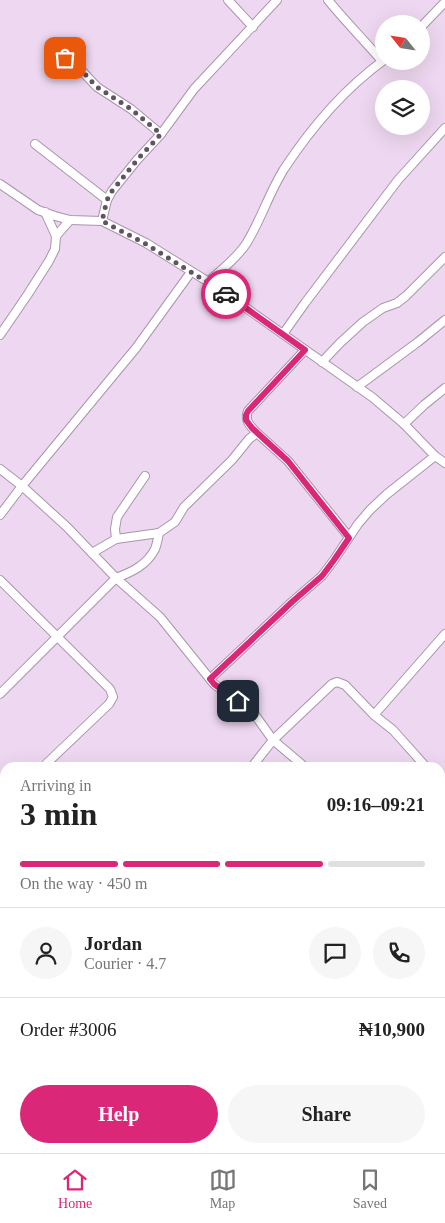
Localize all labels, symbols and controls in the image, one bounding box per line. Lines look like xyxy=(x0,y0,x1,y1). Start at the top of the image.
north arrow xyxy=(375,15,430,70)
map controls xyxy=(375,15,430,135)
pin xyxy=(44,37,86,79)
icon: bag xyxy=(51,44,79,72)
button: layers xyxy=(375,80,430,135)
courier xyxy=(201,269,251,319)
icon: car xyxy=(212,280,240,308)
pin xyxy=(217,680,259,722)
icon: home xyxy=(224,687,252,715)
text: Arriving in xyxy=(20,777,92,794)
text: 09:16–09:21 xyxy=(327,794,425,815)
text: 3 min xyxy=(20,796,97,832)
text: On the way · 450 m xyxy=(20,875,148,892)
button: person xyxy=(20,927,72,979)
button: chat xyxy=(309,927,361,979)
button: phone xyxy=(373,927,425,979)
text: Jordan xyxy=(84,933,142,954)
text: Courier · 4.7 xyxy=(84,955,166,972)
text: Order #3006 xyxy=(20,1019,117,1040)
text: ₦10,900 xyxy=(359,1019,425,1040)
button: Help xyxy=(20,1085,218,1143)
button: Share xyxy=(228,1085,425,1143)
tab: Home xyxy=(58,1166,92,1212)
tab: Map xyxy=(209,1166,237,1212)
tab: Saved xyxy=(353,1166,387,1212)

